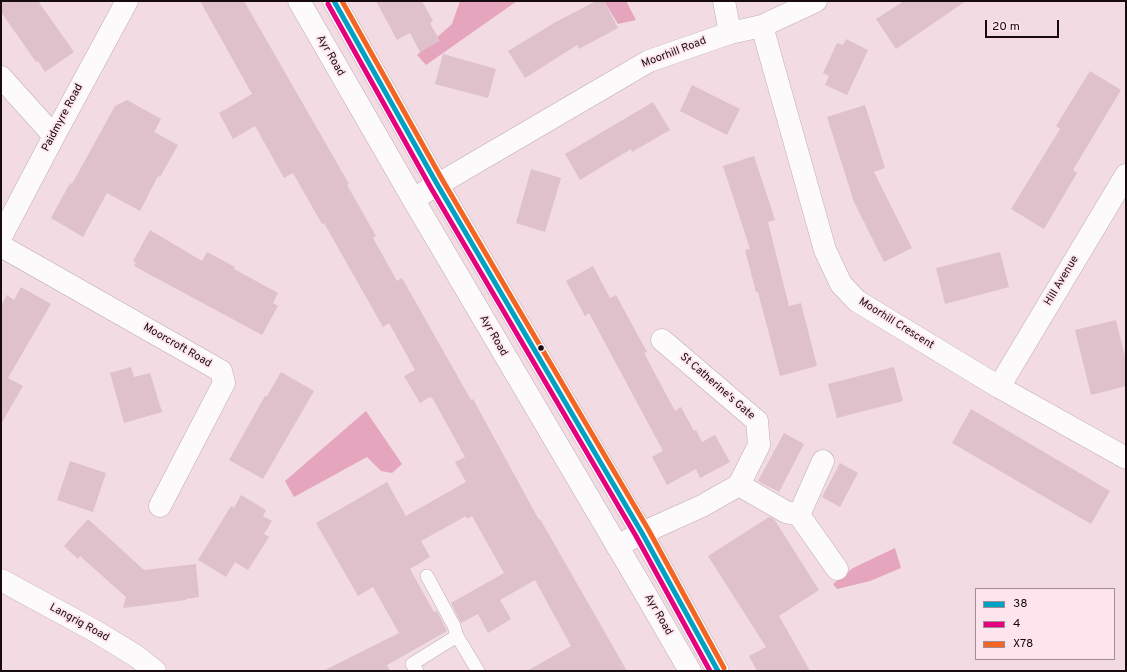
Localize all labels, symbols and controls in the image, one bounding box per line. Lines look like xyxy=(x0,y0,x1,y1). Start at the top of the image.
scale bar xyxy=(987,12,1061,38)
text: 20 m xyxy=(992,19,1020,35)
street label: Ayr Road xyxy=(313,33,347,79)
street label: Moorhill Road xyxy=(640,35,708,71)
street label: Paidmyre Road xyxy=(40,82,86,154)
street label: Hill Avenue xyxy=(1042,254,1082,308)
street label: Moorhill Crescent xyxy=(856,295,936,353)
street label: Ayr Road xyxy=(476,313,510,359)
street label: Moorcroft Road xyxy=(140,321,214,371)
unlabelled marker xyxy=(536,343,546,353)
street label: St Catherine's Gate xyxy=(677,351,757,423)
legend xyxy=(975,588,1115,660)
street label: Ayr Road xyxy=(641,592,675,638)
text: 38 xyxy=(1013,596,1028,612)
street label: Langrig Road xyxy=(47,601,111,645)
text: 4 xyxy=(1013,616,1020,632)
text: X78 xyxy=(1013,636,1033,652)

